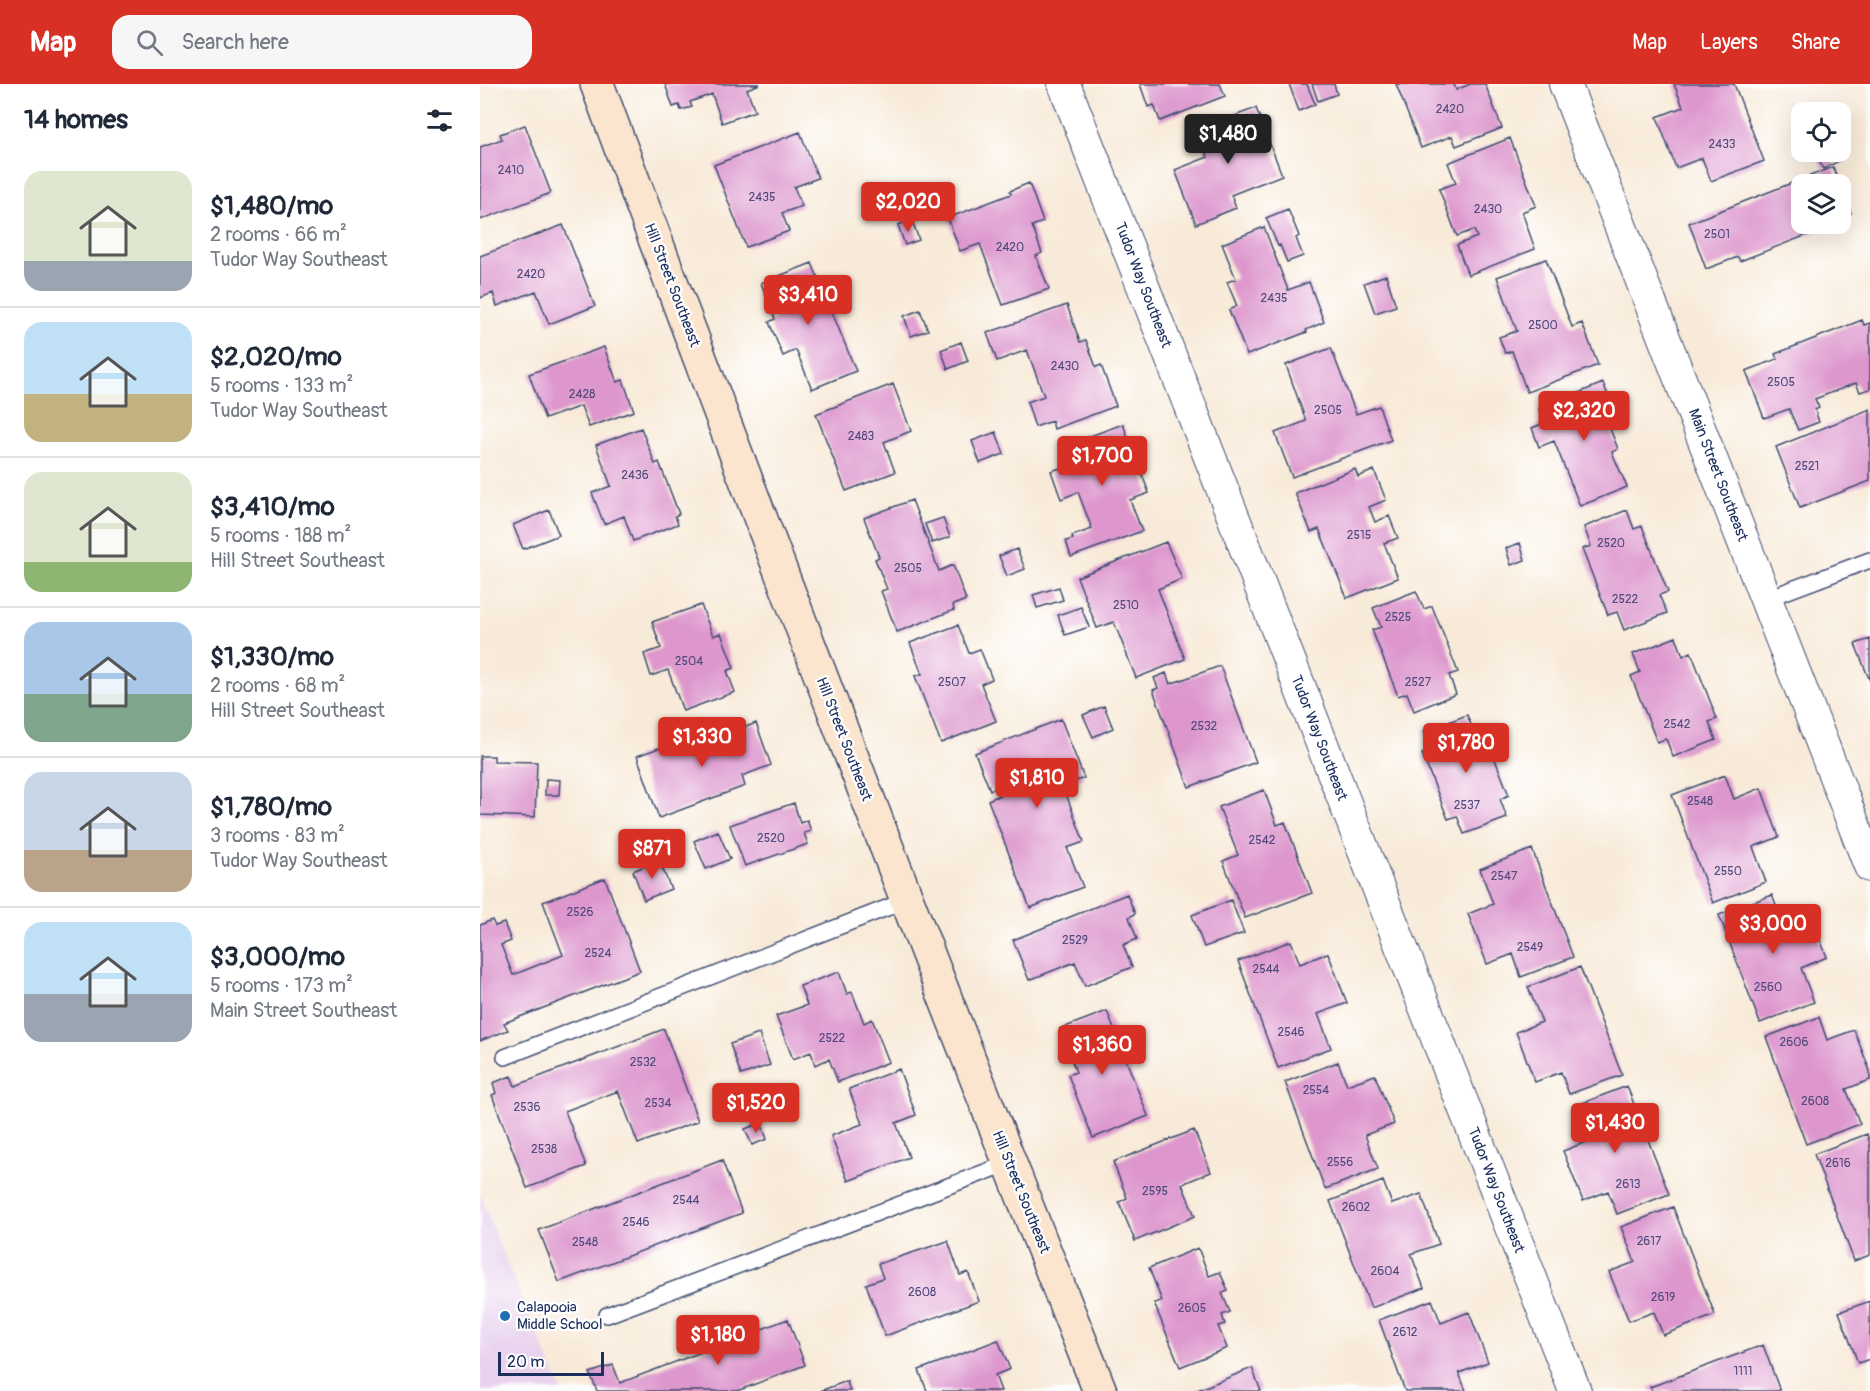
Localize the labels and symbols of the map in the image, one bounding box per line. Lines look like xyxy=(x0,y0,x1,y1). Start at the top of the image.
house number: 2420 xyxy=(1436,102,1464,117)
pin: $1,480 xyxy=(1179,114,1277,165)
house number: 2433 xyxy=(1708,137,1736,152)
house number: 2410 xyxy=(498,163,524,178)
pin: $2,020 xyxy=(859,182,957,233)
house number: 2435 xyxy=(749,190,775,205)
house number: 2430 xyxy=(1474,202,1502,217)
street label: Tudor Way Southeast xyxy=(1110,219,1176,351)
street label: Hill Street Southeast xyxy=(640,220,705,350)
house number: 2501 xyxy=(1704,227,1730,242)
house number: 2420 xyxy=(996,240,1024,255)
house number: 2420 xyxy=(517,267,545,282)
pin: $3,410 xyxy=(759,275,857,326)
house number: 2435 xyxy=(1261,291,1287,306)
house number: 2500 xyxy=(1528,318,1558,333)
house number: 2430 xyxy=(1051,359,1079,374)
house number: 2505 xyxy=(1767,375,1795,390)
house number: 2428 xyxy=(569,387,595,402)
pin: $2,320 xyxy=(1535,391,1633,442)
house number: 2505 xyxy=(1314,403,1342,418)
street label: Main Street Southeast xyxy=(1684,406,1752,545)
house number: 2483 xyxy=(848,429,875,444)
pin: $1,700 xyxy=(1053,436,1151,487)
house number: 2521 xyxy=(1795,459,1819,474)
house number: 2436 xyxy=(621,468,649,483)
house number: 2515 xyxy=(1347,528,1371,543)
house number: 2520 xyxy=(1597,536,1625,551)
house number: 2505 xyxy=(894,561,922,576)
house number: 2522 xyxy=(1612,592,1639,607)
house number: 2510 xyxy=(1113,598,1139,613)
house number: 2525 xyxy=(1385,610,1411,625)
house number: 2504 xyxy=(675,654,703,669)
street label: Tudor Way Southeast xyxy=(1286,672,1352,804)
street label: Hill Street Southeast xyxy=(812,674,877,804)
house number: 2507 xyxy=(938,675,967,690)
house number: 2527 xyxy=(1405,675,1432,690)
pin: $1,330 xyxy=(653,717,751,768)
house number: 2542 xyxy=(1664,717,1691,732)
house number: 2532 xyxy=(1191,719,1218,734)
pin: $1,780 xyxy=(1417,723,1515,774)
pin: $1,810 xyxy=(988,758,1086,809)
house number: 2548 xyxy=(1687,794,1713,809)
house number: 2537 xyxy=(1454,798,1481,813)
pin: $871 xyxy=(616,829,688,880)
house number: 2520 xyxy=(757,831,785,846)
house number: 2542 xyxy=(1249,833,1276,848)
house number: 2550 xyxy=(1714,864,1742,879)
house number: 2547 xyxy=(1491,869,1518,884)
pin: $3,000 xyxy=(1724,904,1822,955)
house number: 2526 xyxy=(567,905,593,920)
house number: 2529 xyxy=(1062,933,1088,948)
house number: 2549 xyxy=(1517,940,1543,955)
house number: 2524 xyxy=(585,946,611,961)
house number: 2544 xyxy=(1252,962,1280,977)
house number: 2560 xyxy=(1754,980,1782,995)
pin: $1,360 xyxy=(1053,1025,1151,1076)
house number: 2546 xyxy=(1277,1025,1305,1040)
house number: 2522 xyxy=(819,1031,846,1046)
house number: 2606 xyxy=(1780,1035,1808,1050)
house number: 2532 xyxy=(630,1055,657,1070)
pin: $1,520 xyxy=(707,1083,805,1134)
house number: 2554 xyxy=(1303,1083,1329,1098)
house number: 2608 xyxy=(1801,1094,1829,1109)
house number: 2534 xyxy=(645,1096,671,1111)
house number: 2536 xyxy=(514,1100,540,1115)
pin: $1,430 xyxy=(1566,1103,1664,1154)
street label: Tudor Way Southeast xyxy=(1463,1124,1529,1256)
street label: Hill Street Southeast xyxy=(988,1128,1055,1257)
house number: 2538 xyxy=(531,1142,557,1157)
house number: 2556 xyxy=(1327,1155,1353,1170)
house number: 2616 xyxy=(1825,1156,1851,1171)
house number: 2613 xyxy=(1615,1177,1641,1192)
house number: 2595 xyxy=(1142,1184,1168,1199)
house number: 2544 xyxy=(672,1193,700,1208)
house number: 2602 xyxy=(1342,1200,1371,1215)
house number: 2546 xyxy=(622,1215,650,1230)
house number: 2617 xyxy=(1637,1234,1662,1249)
house number: 2548 xyxy=(572,1235,598,1250)
house number: 2604 xyxy=(1371,1264,1399,1279)
house number: 2608 xyxy=(908,1285,936,1300)
house number: 2619 xyxy=(1651,1290,1675,1305)
place label: Calapooia Middle School xyxy=(517,1298,602,1334)
house number: 2605 xyxy=(1178,1301,1206,1316)
marker: Calapooia Middle School xyxy=(498,1309,512,1323)
pin: $1,180 xyxy=(669,1315,767,1366)
house number: 2612 xyxy=(1392,1325,1418,1340)
scale bar xyxy=(498,1349,604,1376)
house number: 1111 xyxy=(1734,1364,1752,1379)

